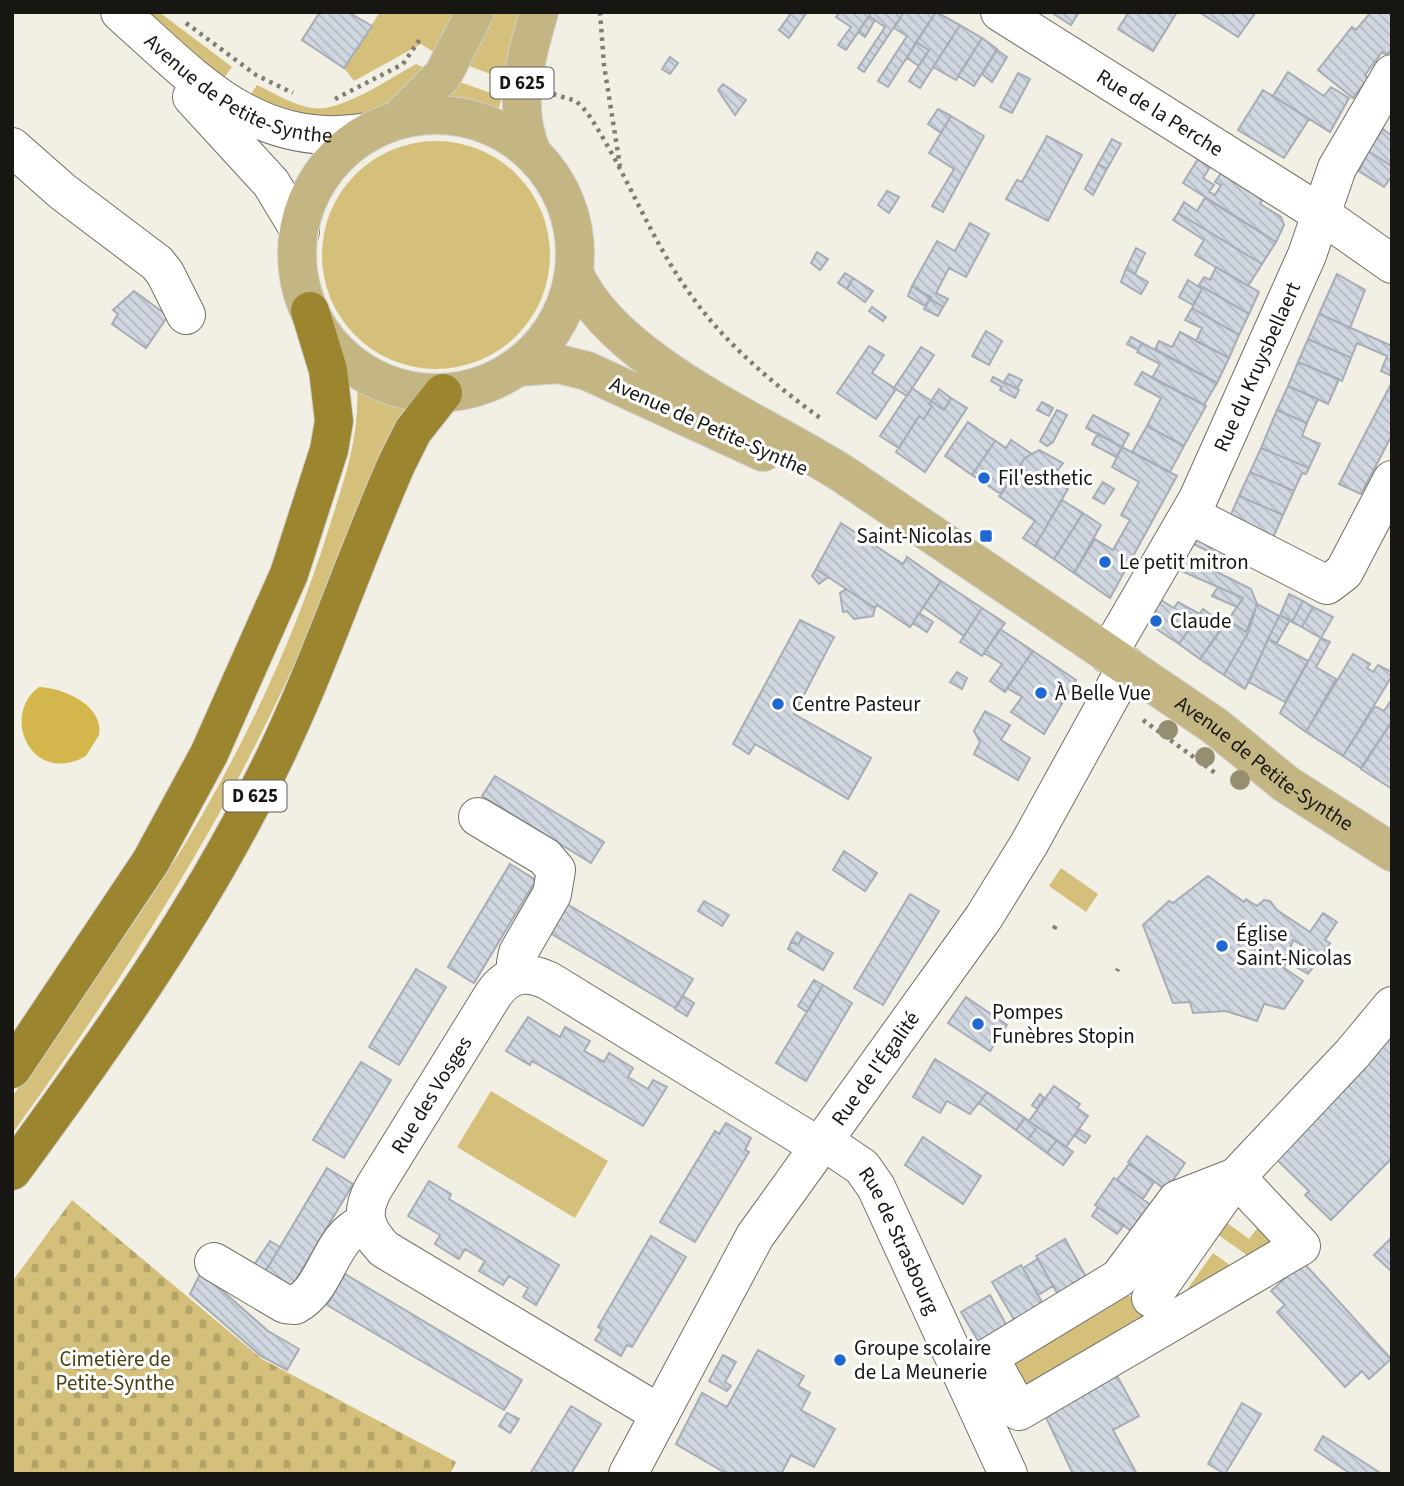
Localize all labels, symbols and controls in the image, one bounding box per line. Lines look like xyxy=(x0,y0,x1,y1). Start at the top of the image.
street label: Avenue de Petite-Synthe xyxy=(138,27,333,150)
street label: Rue de la Perche xyxy=(1091,61,1229,164)
road number: D 625 xyxy=(490,68,554,99)
street label: Rue du Kruysbellaert xyxy=(1206,277,1308,456)
street label: Avenue de Petite-Synthe xyxy=(605,369,813,483)
place label: Fil'esthetic xyxy=(998,463,1093,493)
marker: Fil'esthetic xyxy=(976,470,992,486)
place label: Saint-Nicolas xyxy=(856,521,972,551)
marker: Saint-Nicolas xyxy=(978,528,994,544)
place label: Le petit mitron xyxy=(1119,547,1249,577)
marker: Le petit mitron xyxy=(1097,554,1113,570)
place label: Claude xyxy=(1170,606,1231,636)
marker: Claude xyxy=(1148,613,1164,629)
place label: À Belle Vue xyxy=(1055,678,1151,708)
marker: À Belle Vue xyxy=(1033,685,1049,701)
street label: Avenue de Petite-Synthe xyxy=(1169,688,1359,838)
place label: Centre Pasteur xyxy=(792,689,921,719)
marker: Centre Pasteur xyxy=(770,696,786,712)
road number: D 625 xyxy=(224,780,286,811)
place label: Église Saint-Nicolas xyxy=(1236,919,1352,973)
marker: Église Saint-Nicolas xyxy=(1214,938,1230,954)
place label: Pompes Funèbres Stopin xyxy=(992,997,1135,1051)
street label: Rue de l'Égalité xyxy=(824,1005,927,1132)
marker: Pompes Funèbres Stopin xyxy=(970,1016,986,1032)
street label: Rue des Vosges xyxy=(383,1030,479,1159)
street label: Rue de Strasbourg xyxy=(851,1160,948,1320)
place label: Groupe scolaire de La Meunerie xyxy=(854,1333,991,1387)
park label: Cimetière de Petite-Synthe xyxy=(56,1344,174,1398)
marker: Groupe scolaire de La Meunerie xyxy=(832,1352,848,1368)

